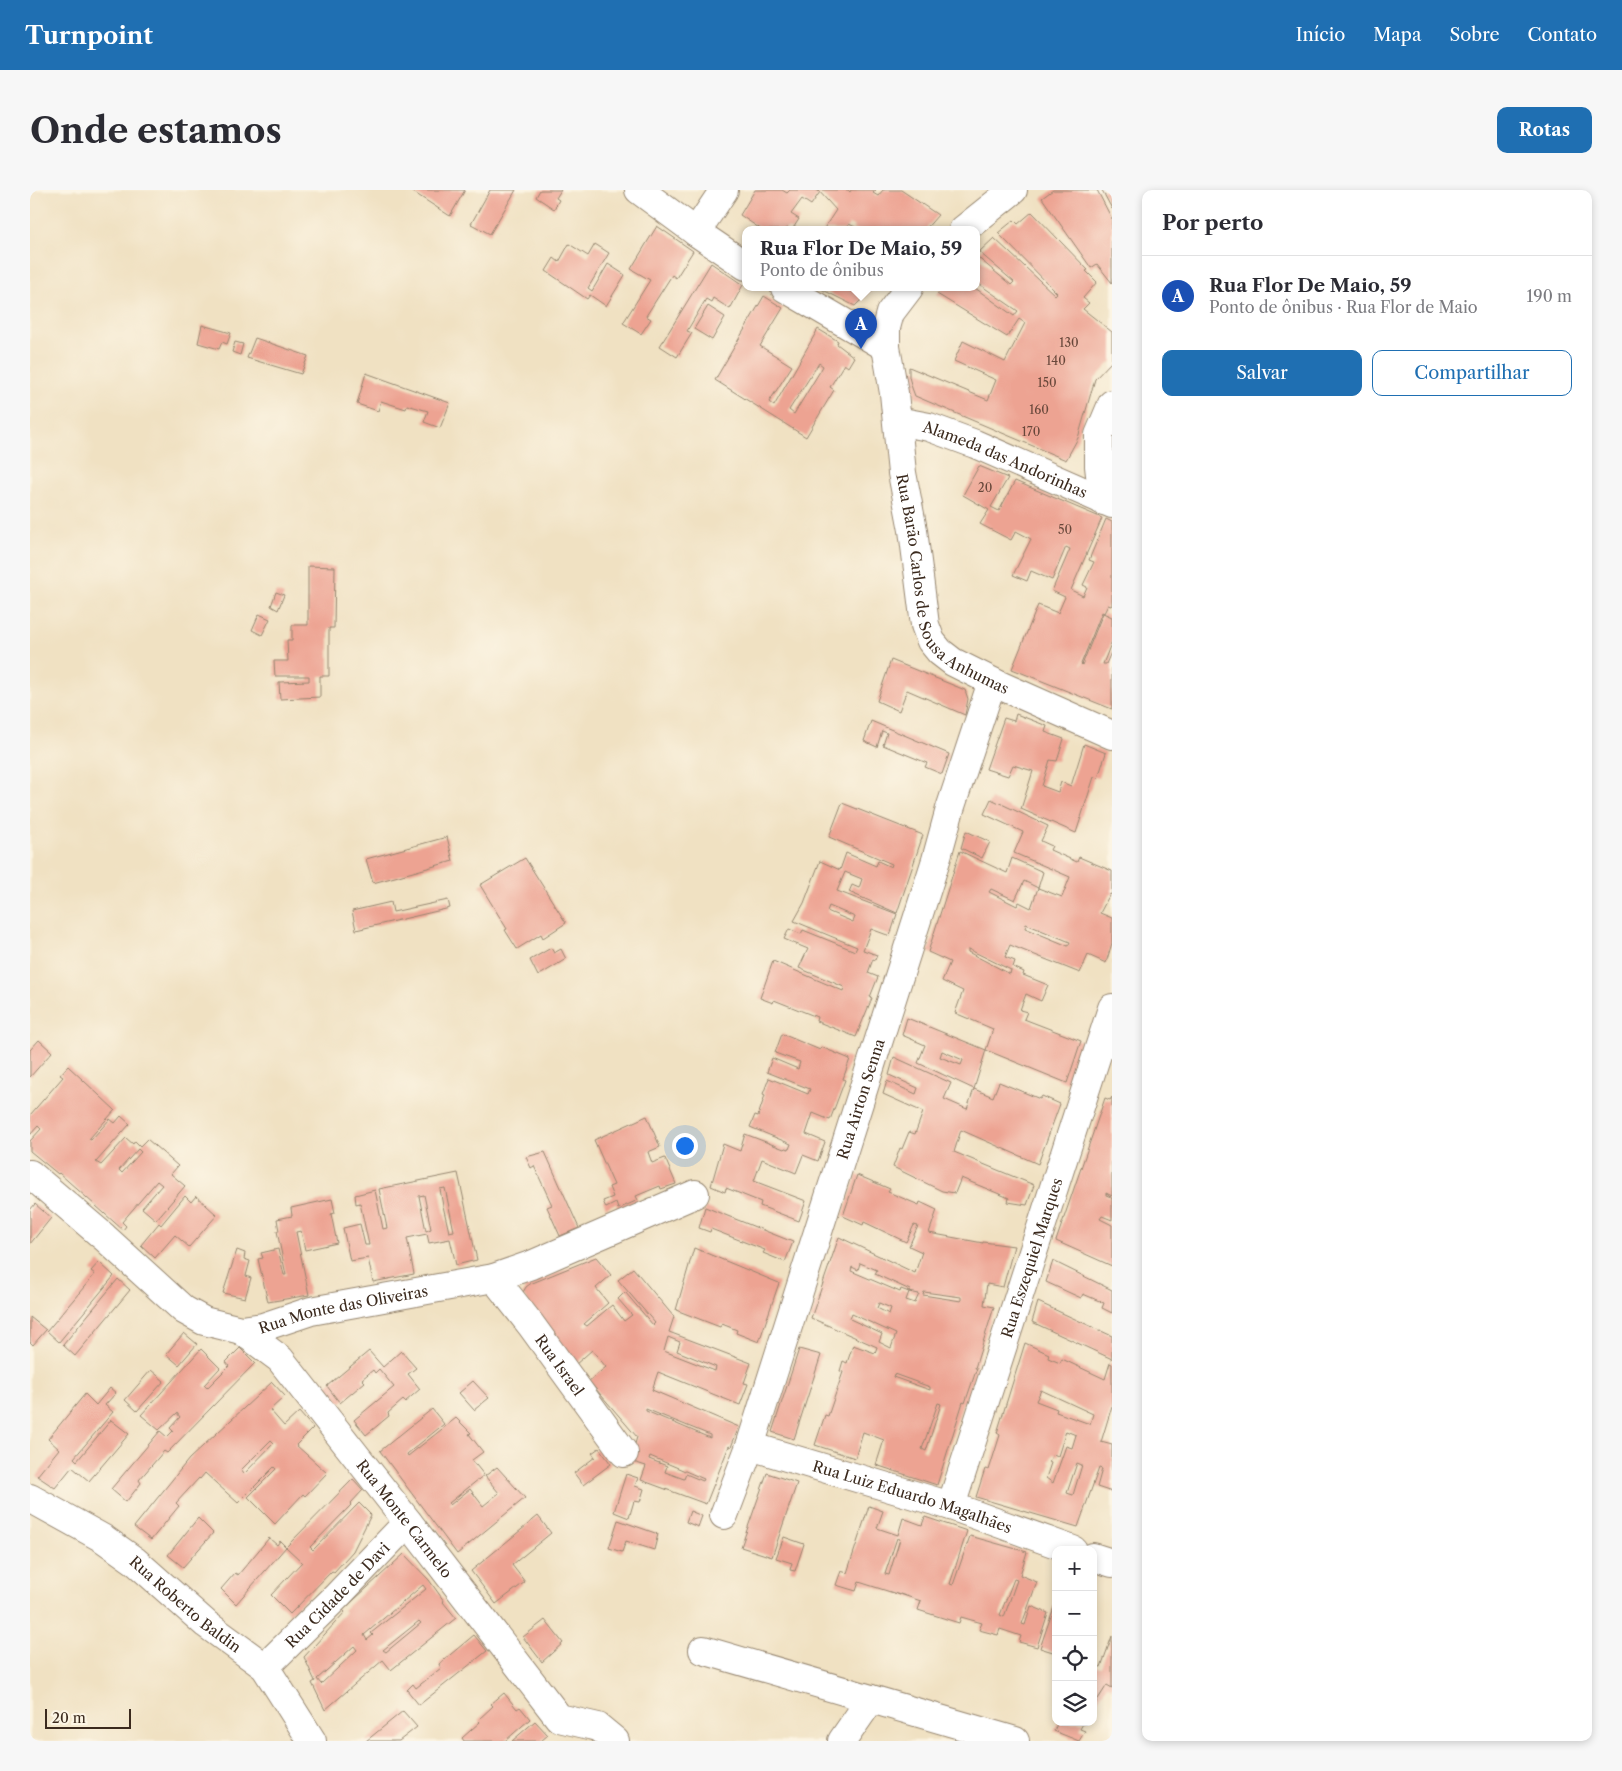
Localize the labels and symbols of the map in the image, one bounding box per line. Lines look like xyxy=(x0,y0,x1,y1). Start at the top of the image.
pin: A xyxy=(845,308,877,349)
house number: 130 xyxy=(1059,335,1079,350)
house number: 140 xyxy=(1046,353,1066,368)
house number: 150 xyxy=(1037,375,1057,390)
house number: 160 xyxy=(1029,402,1049,417)
street label: Alameda das Andorinhas xyxy=(920,416,1090,502)
house number: 170 xyxy=(1022,424,1040,439)
street label: Rua Barão Carlos de Sousa Anhumas xyxy=(893,472,1012,698)
house number: 20 xyxy=(978,480,992,495)
house number: 50 xyxy=(1058,522,1072,537)
street label: Rua Airton Senna xyxy=(832,1036,888,1161)
your location xyxy=(672,1133,698,1159)
street label: Rua Eszequiel Marques xyxy=(997,1175,1066,1340)
street label: Rua Monte das Oliveiras xyxy=(256,1281,429,1337)
street label: Rua Israel xyxy=(531,1330,589,1400)
street label: Rua Monte Carmelo xyxy=(353,1455,457,1581)
street label: Rua Luiz Eduardo Magalhães xyxy=(811,1456,1015,1537)
street label: Rua Cidade de Davi xyxy=(281,1538,393,1652)
street label: Rua Roberto Baldin xyxy=(126,1551,246,1657)
scale bar xyxy=(45,1706,131,1729)

